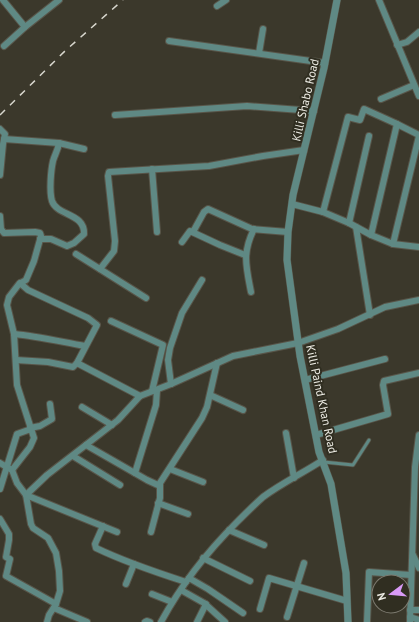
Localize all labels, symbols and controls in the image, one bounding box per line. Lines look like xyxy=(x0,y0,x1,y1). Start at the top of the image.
street label: Killi Shabo Road xyxy=(288,57,322,143)
street label: Killi Paind Khan Road xyxy=(303,343,341,455)
north arrow xyxy=(371,574,411,614)
text: N xyxy=(374,591,389,602)

